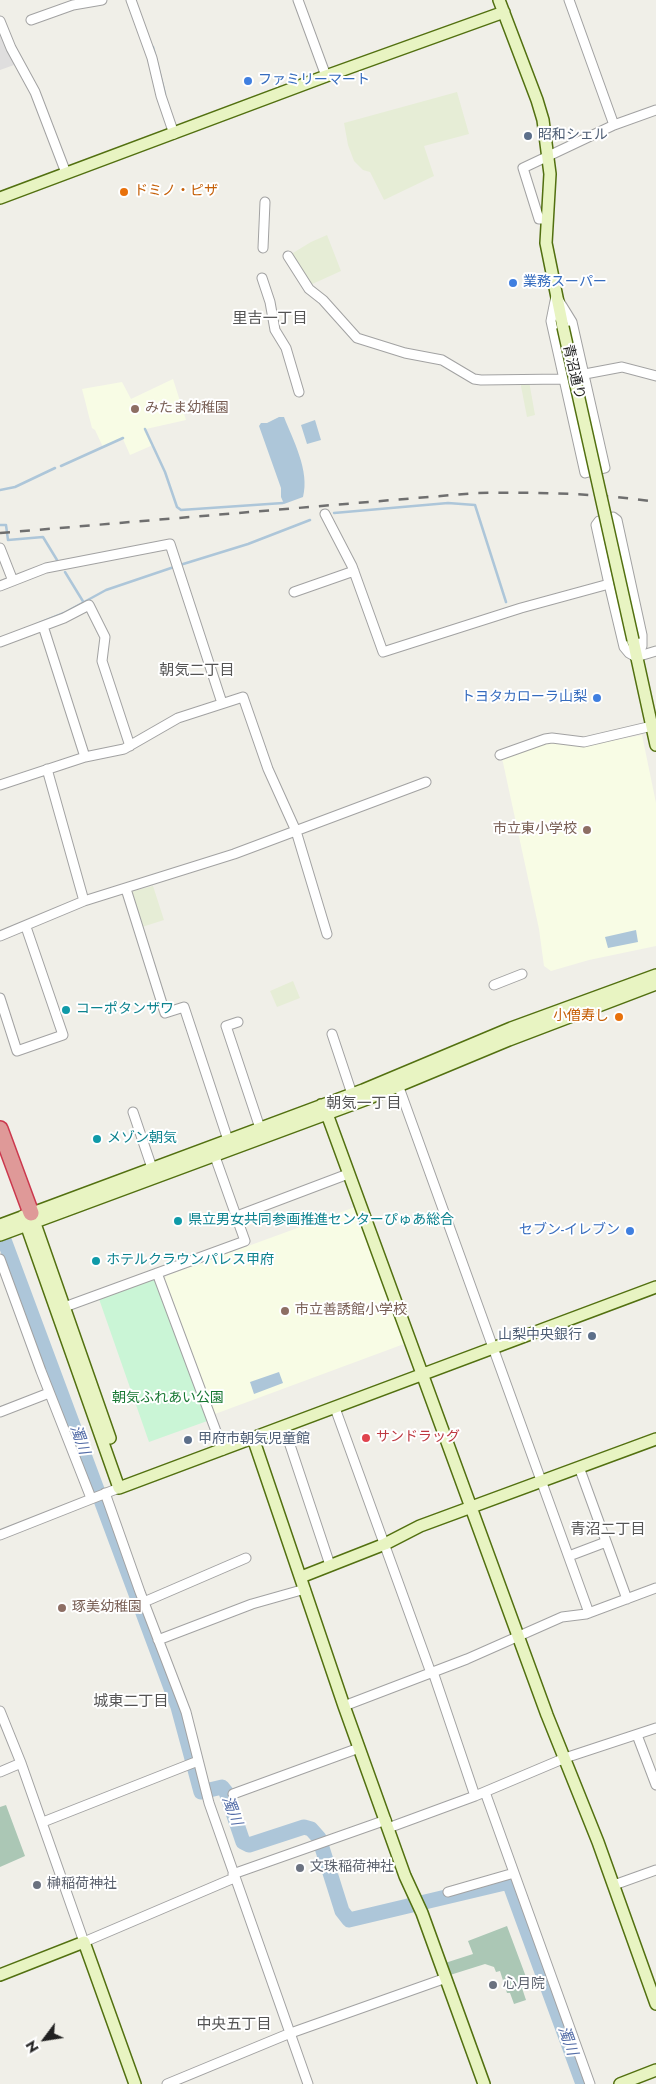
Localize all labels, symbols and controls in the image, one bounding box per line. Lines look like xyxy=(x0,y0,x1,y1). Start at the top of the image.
place label: ファミリーマート xyxy=(258,73,370,89)
marker: ファミリーマート xyxy=(242,75,254,87)
place label: 昭和シェル xyxy=(538,128,608,144)
marker: 昭和シェル xyxy=(522,130,534,142)
place label: ドミノ・ピザ xyxy=(134,184,218,200)
marker: ドミノ・ピザ xyxy=(118,186,130,198)
place label: 業務スーパー xyxy=(523,275,607,291)
marker: 業務スーパー xyxy=(507,277,519,289)
district label: 里吉一丁目 xyxy=(233,310,307,328)
street label: 青沼通り xyxy=(559,343,587,401)
place label: みたま幼稚園 xyxy=(145,401,229,417)
marker: みたま幼稚園 xyxy=(129,403,141,415)
district label: 朝気二丁目 xyxy=(160,662,234,680)
place label: トヨタカローラ山梨 xyxy=(461,690,587,706)
marker: トヨタカローラ山梨 xyxy=(591,692,603,704)
place label: 市立東小学校 xyxy=(493,822,577,838)
marker: 市立東小学校 xyxy=(581,824,593,836)
place label: コーポタンザワ xyxy=(76,1002,174,1018)
marker: コーポタンザワ xyxy=(60,1004,72,1016)
place label: 小僧寿し xyxy=(553,1009,609,1025)
marker: 小僧寿し xyxy=(613,1011,625,1023)
district label: 朝気一丁目 xyxy=(327,1095,401,1113)
place label: メゾン朝気 xyxy=(107,1131,177,1147)
marker: メゾン朝気 xyxy=(91,1133,103,1145)
place label: 県立男女共同参画推進センターぴゅあ総合 xyxy=(188,1213,454,1229)
marker: 県立男女共同参画推進センターぴゅあ総合 xyxy=(172,1215,184,1227)
place label: セブン-イレブン xyxy=(519,1223,620,1239)
marker: セブン-イレブン xyxy=(624,1225,636,1237)
place label: ホテルクラウンパレス甲府 xyxy=(106,1253,274,1269)
marker: ホテルクラウンパレス甲府 xyxy=(90,1255,102,1267)
place label: 市立善誘館小学校 xyxy=(295,1303,407,1319)
marker: 市立善誘館小学校 xyxy=(279,1305,291,1317)
place label: 山梨中央銀行 xyxy=(498,1328,582,1344)
marker: 山梨中央銀行 xyxy=(586,1330,598,1342)
park label: 朝気ふれあい公園 xyxy=(112,1391,224,1407)
water label: 濁川 xyxy=(65,1423,93,1457)
place label: サンドラッグ xyxy=(376,1430,460,1446)
place label: 甲府市朝気児童館 xyxy=(198,1432,310,1448)
marker: サンドラッグ xyxy=(360,1432,372,1444)
marker: 甲府市朝気児童館 xyxy=(182,1434,194,1446)
district label: 青沼二丁目 xyxy=(571,1521,645,1539)
place label: 琢美幼稚園 xyxy=(72,1600,142,1616)
marker: 琢美幼稚園 xyxy=(56,1602,68,1614)
district label: 城東二丁目 xyxy=(94,1693,168,1711)
water label: 濁川 xyxy=(217,1794,245,1828)
place label: 文珠稲荷神社 xyxy=(310,1860,394,1876)
marker: 文珠稲荷神社 xyxy=(294,1862,306,1874)
place label: 榊稲荷神社 xyxy=(47,1877,117,1893)
marker: 榊稲荷神社 xyxy=(31,1879,43,1891)
place label: 心月院 xyxy=(503,1977,545,1993)
marker: 心月院 xyxy=(487,1979,499,1991)
north arrow xyxy=(20,2014,70,2064)
district label: 中央五丁目 xyxy=(197,2016,271,2034)
water label: 濁川 xyxy=(553,2024,581,2058)
text: N xyxy=(21,2037,44,2057)

